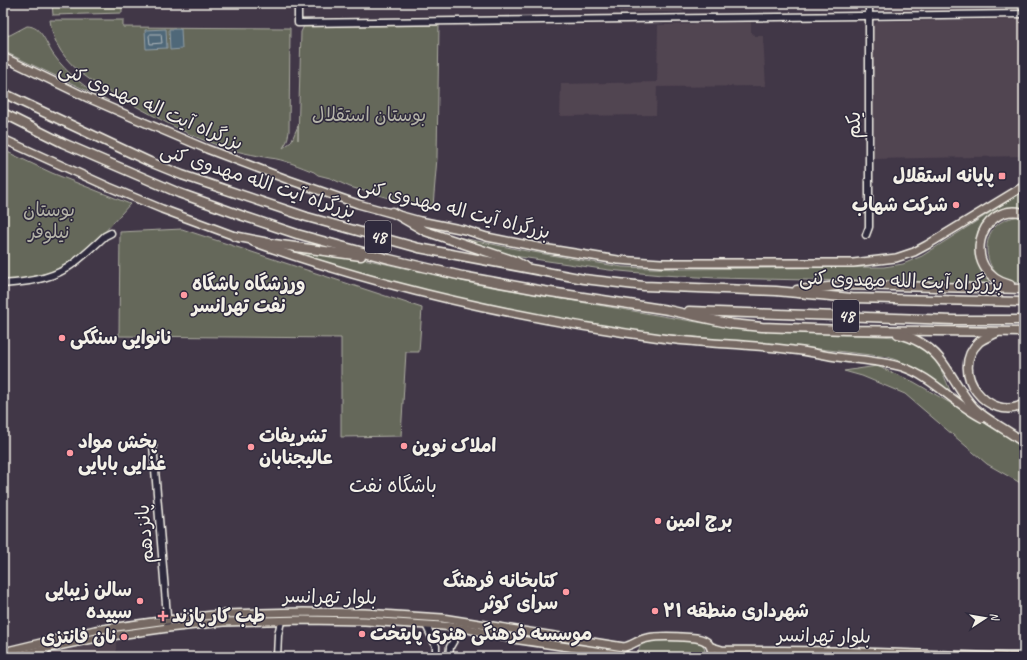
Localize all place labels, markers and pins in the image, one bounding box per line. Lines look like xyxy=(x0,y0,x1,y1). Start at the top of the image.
place label: پایانه استقلال xyxy=(893,164,995,188)
marker: پایانه استقلال xyxy=(997,171,1007,181)
place label: شرکت شهاب xyxy=(852,193,948,217)
marker: شرکت شهاب xyxy=(951,200,961,210)
place label: ورزشگاه باشگاه نفت تهرانسر xyxy=(190,272,306,318)
marker: ورزشگاه باشگاه نفت تهرانسر xyxy=(179,290,189,300)
place label: نانوایی سنگکی xyxy=(70,326,173,350)
marker: نانوایی سنگکی xyxy=(57,333,67,343)
place label: تشریفات عالیجنابان xyxy=(259,424,333,470)
place label: پخش مواد غذایی بابایی xyxy=(78,430,166,476)
place label: املاک نوین xyxy=(412,434,496,458)
marker: املاک نوین xyxy=(399,441,409,451)
marker: تشریفات عالیجنابان xyxy=(246,442,256,452)
marker: پخش مواد غذایی بابایی xyxy=(65,448,75,458)
place label: برج امین xyxy=(666,509,733,533)
marker: برج امین xyxy=(653,516,663,526)
place label: کتابخانه فرهنگ سرای کوثر xyxy=(443,569,559,615)
place label: سالن زیبایی سپیده xyxy=(45,578,132,624)
marker: کتابخانه فرهنگ سرای کوثر xyxy=(561,587,571,597)
marker: سالن زیبایی سپیده xyxy=(135,596,145,606)
place label: شهرداری منطقه ۲۱ xyxy=(663,599,809,623)
place label: طب کار پازند xyxy=(172,604,265,628)
marker: شهرداری منطقه ۲۱ xyxy=(650,606,660,616)
marker: طب کار پازند xyxy=(157,610,169,622)
place label: موسسه فرهنگی هنری پایتخت xyxy=(370,622,592,647)
place label: نان فانتزی xyxy=(41,625,116,649)
marker: موسسه فرهنگی هنری پایتخت xyxy=(357,629,367,639)
marker: نان فانتزی xyxy=(119,632,129,642)

